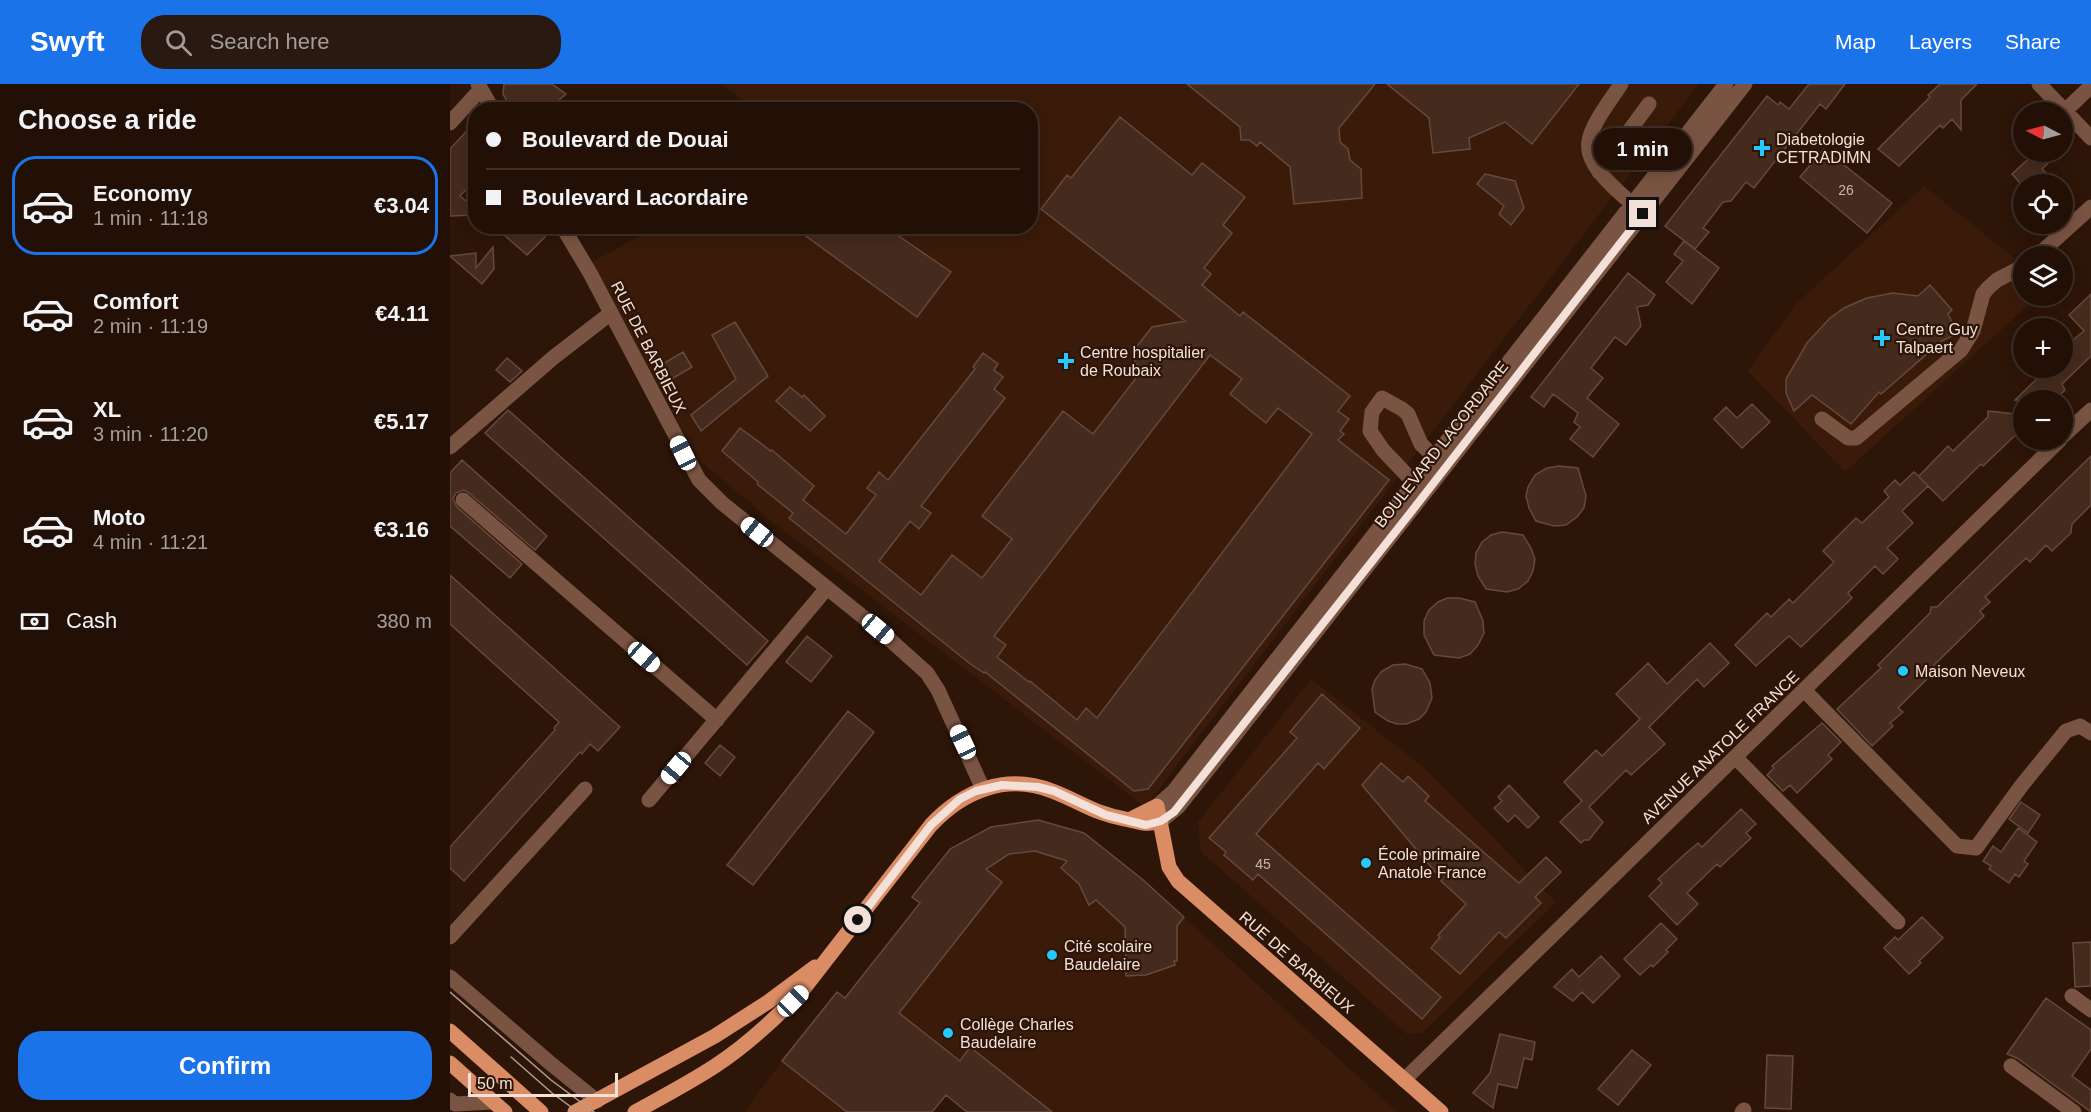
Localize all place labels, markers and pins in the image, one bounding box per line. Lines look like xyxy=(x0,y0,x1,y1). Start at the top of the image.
place label: Diabetologie CETRADIMN xyxy=(1776,131,1871,166)
marker: Diabetologie CETRADIMN xyxy=(1753,139,1771,157)
place label: Centre Guy Talpaert xyxy=(1896,321,1978,356)
marker: Centre Guy Talpaert xyxy=(1873,329,1891,347)
place label: Centre hospitalier de Roubaix xyxy=(1080,344,1206,379)
marker: Centre hospitalier de Roubaix xyxy=(1057,352,1075,370)
place label: Maison Neveux xyxy=(1915,663,2025,680)
marker: Maison Neveux xyxy=(1896,664,1910,678)
place label: École primaire Anatole France xyxy=(1378,845,1487,881)
marker: École primaire Anatole France xyxy=(1359,856,1373,870)
place label: Cité scolaire Baudelaire xyxy=(1064,938,1152,973)
marker: Cité scolaire Baudelaire xyxy=(1045,948,1059,962)
place label: Collège Charles Baudelaire xyxy=(960,1016,1074,1051)
marker: Collège Charles Baudelaire xyxy=(941,1026,955,1040)

